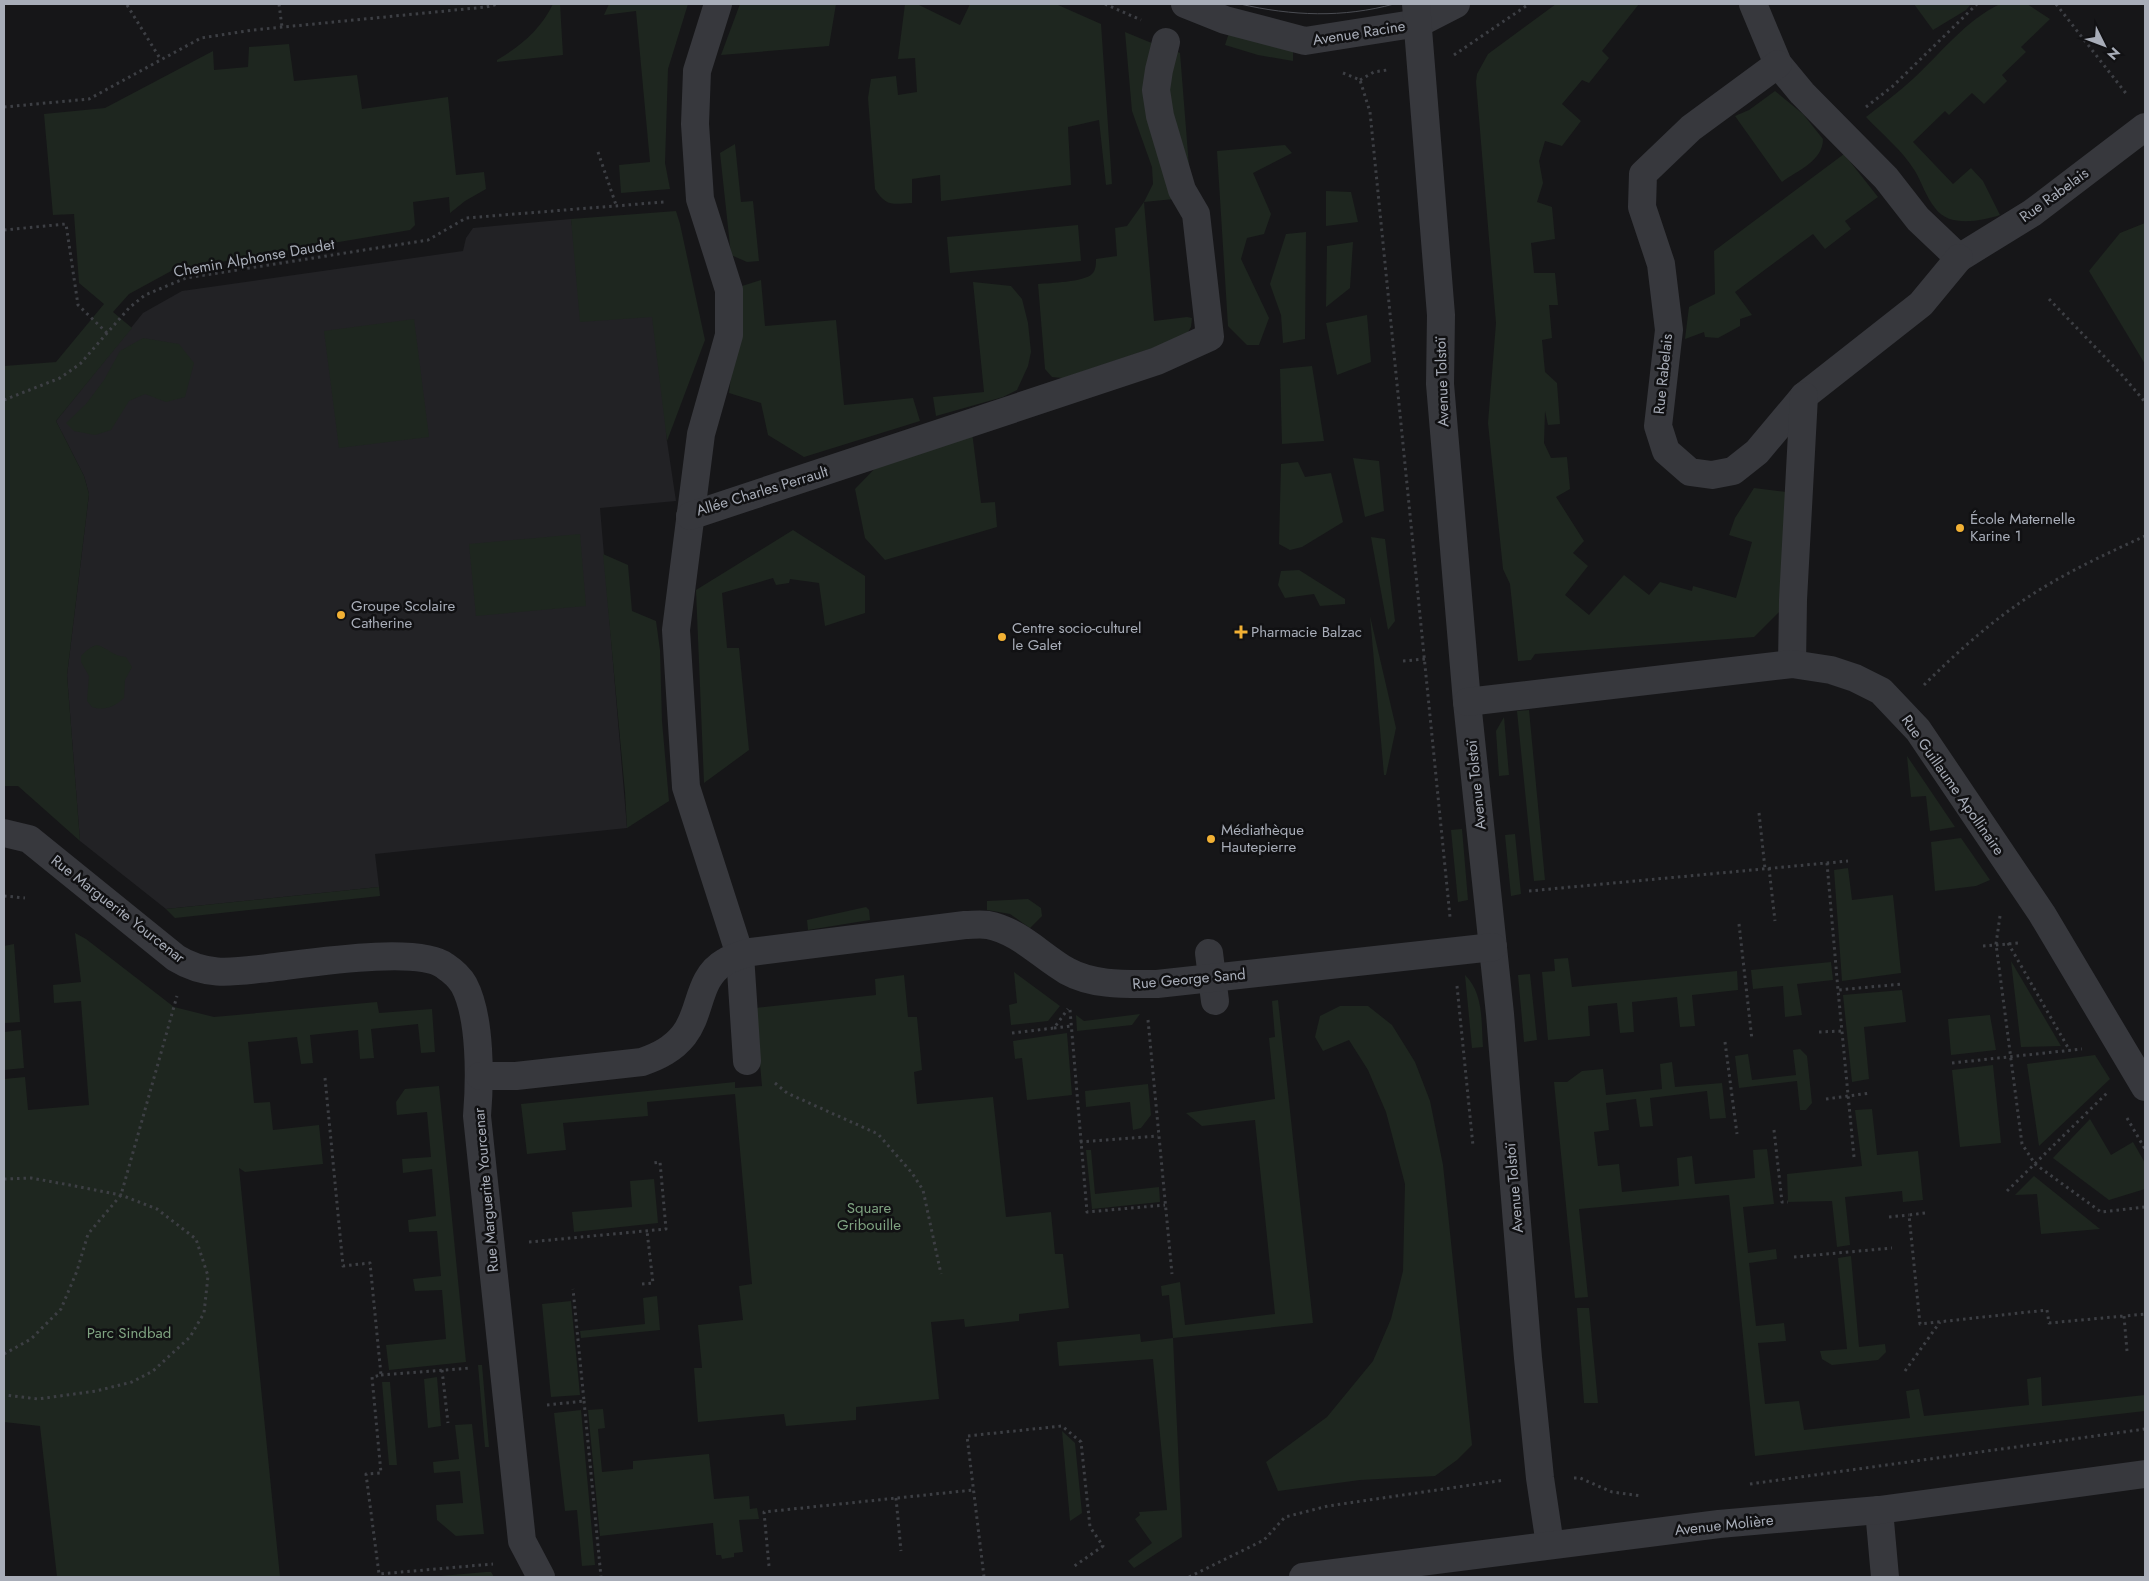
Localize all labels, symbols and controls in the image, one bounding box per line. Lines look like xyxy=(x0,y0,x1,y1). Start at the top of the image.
street label: Avenue Racine xyxy=(1311,15,1407,51)
north arrow xyxy=(2079,20,2129,70)
text: N xyxy=(2103,43,2125,65)
street label: Rue Rabelais xyxy=(2015,162,2093,228)
street label: Chemin Alphonse Daudet xyxy=(172,233,337,283)
street label: Rue Rabelais xyxy=(1648,333,1678,415)
street label: Avenue Tolstoï xyxy=(1429,336,1455,427)
street label: Allée Charles Perrault xyxy=(693,460,831,522)
place label: École Maternelle Karine 1 xyxy=(1970,508,2076,547)
marker: École Maternelle Karine 1 xyxy=(1954,522,1966,534)
place label: Groupe Scolaire Catherine xyxy=(351,595,455,634)
marker: Groupe Scolaire Catherine xyxy=(335,609,347,621)
place label: Centre socio-culturel le Galet xyxy=(1012,617,1141,656)
place label: Pharmacie Balzac xyxy=(1251,621,1362,643)
marker: Pharmacie Balzac xyxy=(1235,626,1247,638)
marker: Centre socio-culturel le Galet xyxy=(996,631,1008,643)
street label: Rue Guillaume Apollinaire xyxy=(1896,710,2010,860)
street label: Avenue Tolstoï xyxy=(1460,738,1492,831)
place label: Médiathèque Hautepierre xyxy=(1221,819,1304,858)
marker: Médiathèque Hautepierre xyxy=(1205,833,1217,845)
street label: Rue Marguerite Yourcenar xyxy=(46,850,190,969)
street label: Rue George Sand xyxy=(1131,963,1247,995)
street label: Rue Marguerite Yourcenar xyxy=(468,1106,504,1273)
street label: Avenue Tolstoï xyxy=(1499,1141,1529,1234)
park label: Square Gribouille xyxy=(837,1197,901,1236)
park label: Parc Sindbad xyxy=(87,1322,171,1344)
street label: Avenue Molière xyxy=(1673,1509,1775,1541)

